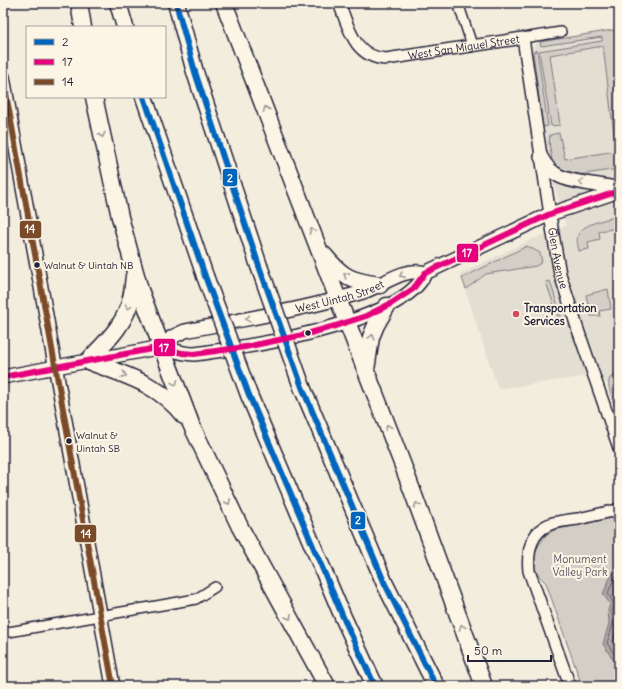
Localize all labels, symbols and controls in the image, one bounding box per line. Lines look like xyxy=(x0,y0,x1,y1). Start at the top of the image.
legend xyxy=(26,26,166,98)
street label: West San Miguel Street xyxy=(407,32,521,63)
text: 2 xyxy=(62,34,69,49)
text: 17 xyxy=(62,54,73,69)
text: 14 xyxy=(62,74,74,89)
one-way arrow xyxy=(262,106,270,113)
one-way arrow xyxy=(97,132,105,138)
line badge: 2 xyxy=(222,168,238,187)
text: 2 xyxy=(227,171,233,185)
one-way arrow xyxy=(578,178,584,187)
line badge: 14 xyxy=(19,220,42,239)
text: 14 xyxy=(25,222,36,236)
street label: Glen Avenue xyxy=(545,226,571,291)
one-way arrow xyxy=(309,227,317,234)
line badge: 17 xyxy=(456,243,479,263)
text: 17 xyxy=(462,246,472,260)
place label: Walnut & Uintah NB xyxy=(44,259,134,272)
marker: Walnut & Uintah NB xyxy=(32,260,42,270)
one-way arrow xyxy=(399,270,406,278)
one-way arrow xyxy=(343,273,350,280)
street label: West Uintah Street xyxy=(294,277,386,316)
place label: Transportation Services xyxy=(524,301,597,328)
one-way arrow xyxy=(124,303,133,310)
marker: Transportation Services xyxy=(511,309,521,319)
one-way arrow xyxy=(245,314,251,322)
unlabelled marker xyxy=(303,328,313,338)
one-way arrow xyxy=(367,334,376,341)
line badge: 17 xyxy=(153,338,176,357)
text: 17 xyxy=(159,341,169,355)
one-way arrow xyxy=(121,370,128,379)
one-way arrow xyxy=(171,380,179,387)
one-way arrow xyxy=(384,423,392,430)
place label: Walnut & Uintah SB xyxy=(76,429,120,455)
marker: Walnut & Uintah SB xyxy=(64,436,74,446)
one-way arrow xyxy=(223,498,231,505)
one-way arrow xyxy=(414,502,422,509)
line badge: 2 xyxy=(350,511,366,530)
text: 2 xyxy=(355,513,361,527)
line badge: 14 xyxy=(74,524,97,543)
text: 14 xyxy=(81,527,92,541)
park label: Monument Valley Park xyxy=(552,552,608,579)
one-way arrow xyxy=(284,613,292,620)
one-way arrow xyxy=(459,624,467,631)
scale bar xyxy=(468,637,551,663)
text: 50 m xyxy=(474,643,503,658)

